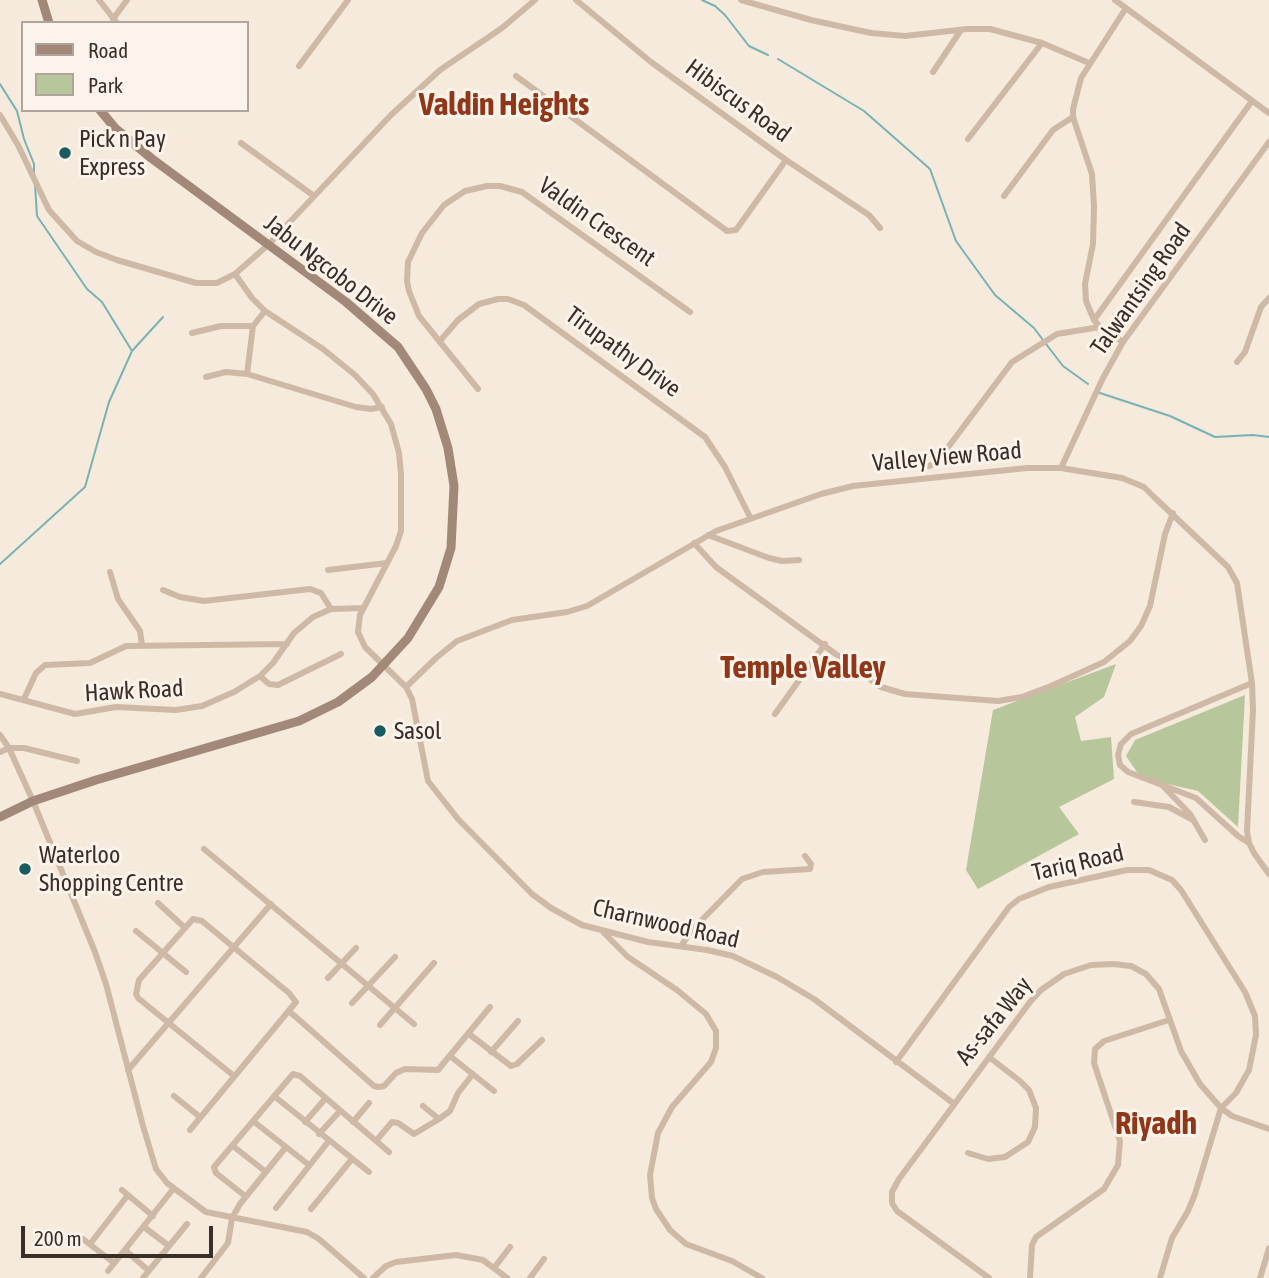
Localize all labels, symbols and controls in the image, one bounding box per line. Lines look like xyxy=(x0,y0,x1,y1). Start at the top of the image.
legend xyxy=(21,21,248,112)
text: Road xyxy=(88,38,128,62)
street label: Hibiscus Road xyxy=(680,53,796,149)
text: Park xyxy=(88,73,123,97)
district label: Valdin Heights xyxy=(419,86,589,124)
place label: Pick n Pay Express xyxy=(79,125,166,181)
marker: Pick n Pay Express xyxy=(57,145,73,161)
street label: Valdin Crescent xyxy=(533,171,661,273)
street label: Jabu Ngcobo Drive xyxy=(258,209,404,331)
street label: Talwantsing Road xyxy=(1085,217,1197,361)
street label: Tirupathy Drive xyxy=(560,301,686,403)
street label: Valley View Road xyxy=(871,436,1023,478)
district label: Temple Valley xyxy=(720,649,886,687)
street label: Hawk Road xyxy=(84,674,184,708)
place label: Sasol xyxy=(394,717,441,745)
marker: Sasol xyxy=(372,723,388,739)
street label: Tariq Road xyxy=(1029,838,1127,888)
place label: Waterloo Shopping Centre xyxy=(39,841,184,897)
marker: Waterloo Shopping Centre xyxy=(17,861,33,877)
street label: Charnwood Road xyxy=(590,893,742,955)
street label: As-safa Way xyxy=(950,971,1038,1071)
district label: Riyadh xyxy=(1115,1105,1197,1143)
scale bar xyxy=(24,1212,217,1256)
text: 200 m xyxy=(34,1226,82,1250)

